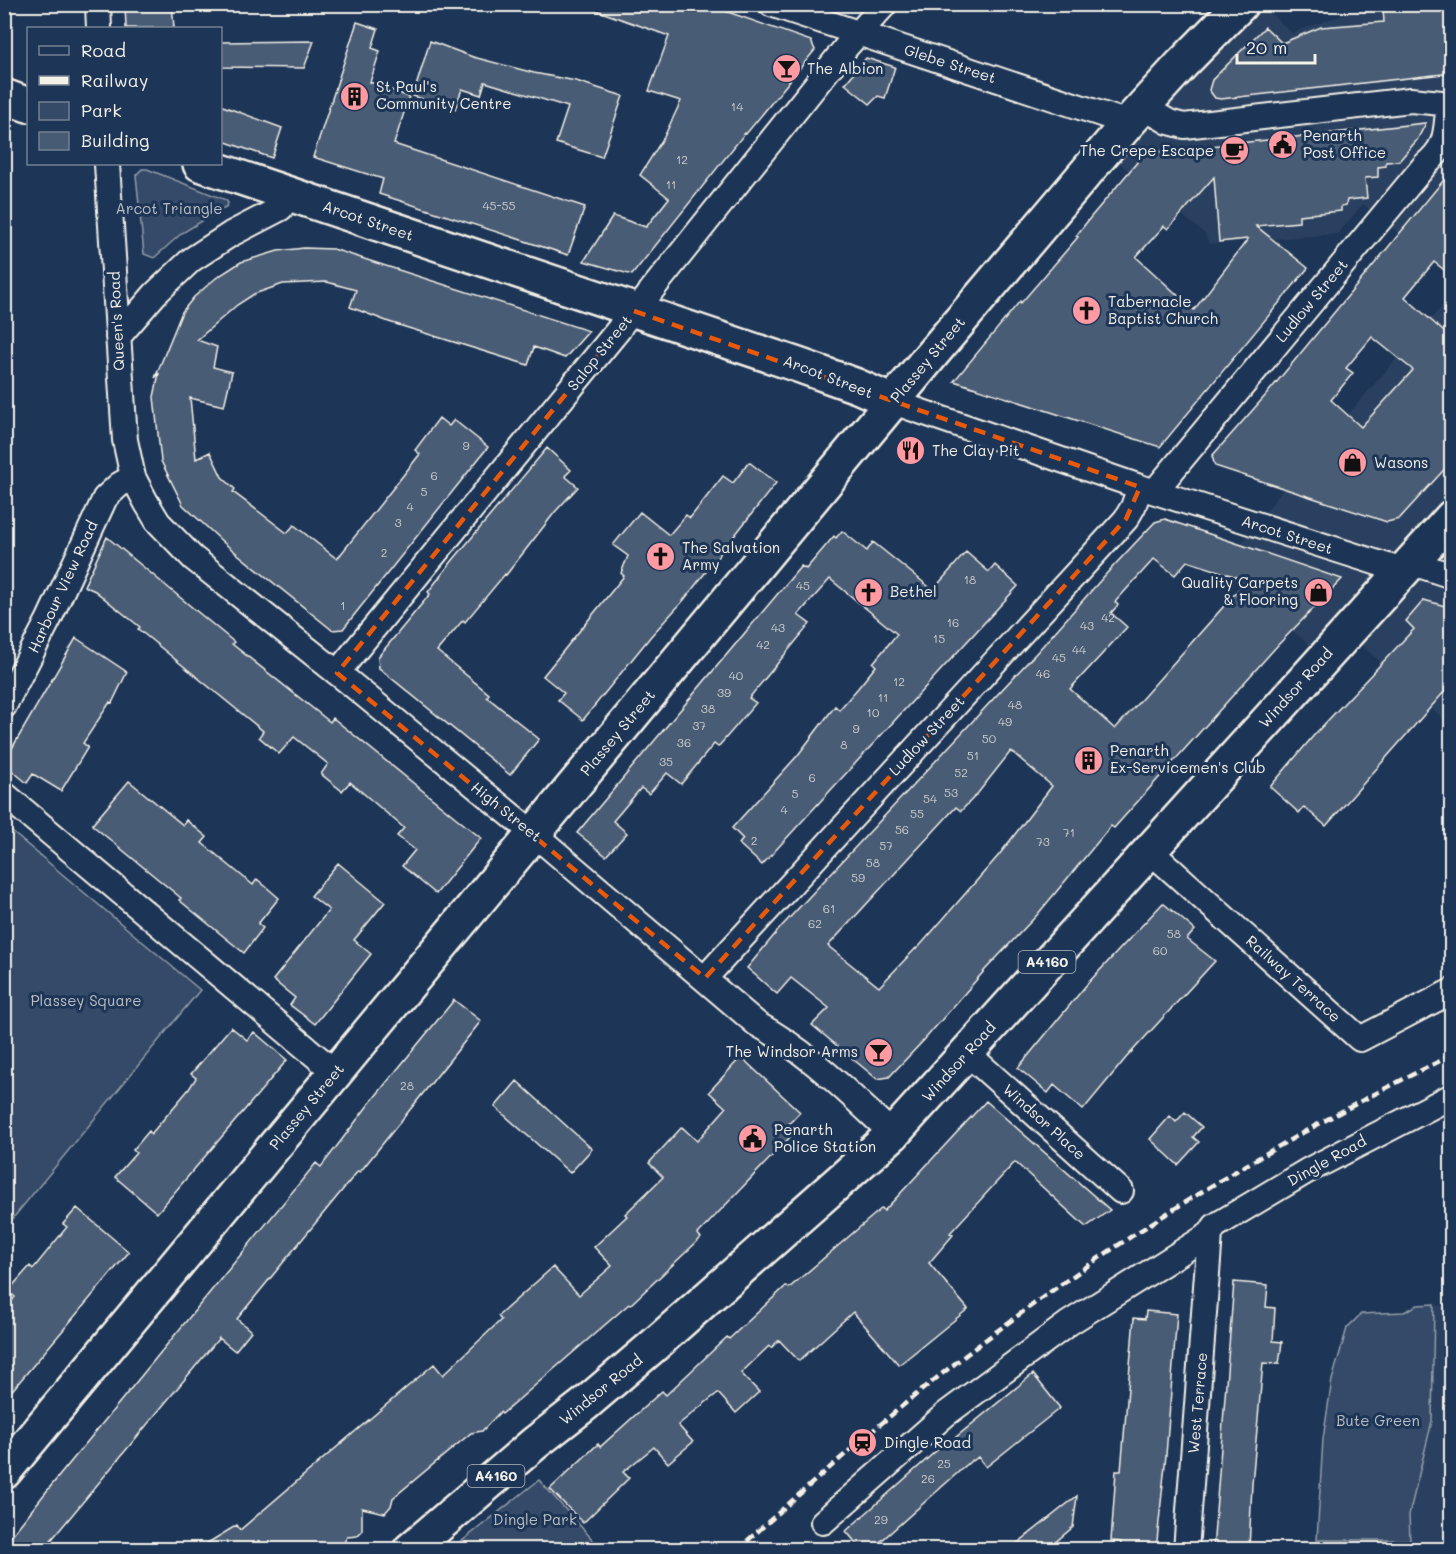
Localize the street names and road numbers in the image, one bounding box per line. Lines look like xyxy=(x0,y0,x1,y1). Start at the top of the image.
street label: Glebe Street xyxy=(902,39,999,87)
street label: Arcot Street xyxy=(320,195,416,245)
street label: Ludlow Street xyxy=(1271,255,1352,346)
street label: Queen's Road xyxy=(103,271,129,371)
street label: Salop Street xyxy=(562,310,636,395)
street label: Plassey Street xyxy=(885,312,969,407)
street label: Arcot Street xyxy=(781,350,876,402)
street label: Arcot Street xyxy=(1239,510,1335,558)
street label: Harbour View Road xyxy=(23,517,102,656)
street label: Windsor Road xyxy=(1254,643,1337,732)
street label: Plassey Street xyxy=(575,685,659,780)
street label: Ludlow Street xyxy=(884,691,969,780)
street label: High Street xyxy=(467,777,546,846)
street label: Railway Terrace xyxy=(1242,930,1345,1026)
road number: A4160 xyxy=(1018,951,1076,973)
street label: Windsor Road xyxy=(917,1017,1000,1106)
street label: Plassey Street xyxy=(264,1059,348,1154)
street label: Windsor Place xyxy=(999,1079,1090,1164)
street label: Dingle Road xyxy=(1284,1130,1369,1190)
street label: Windsor Road xyxy=(555,1350,646,1429)
street label: West Terrace xyxy=(1183,1352,1211,1454)
road number: A4160 xyxy=(468,1465,524,1487)

